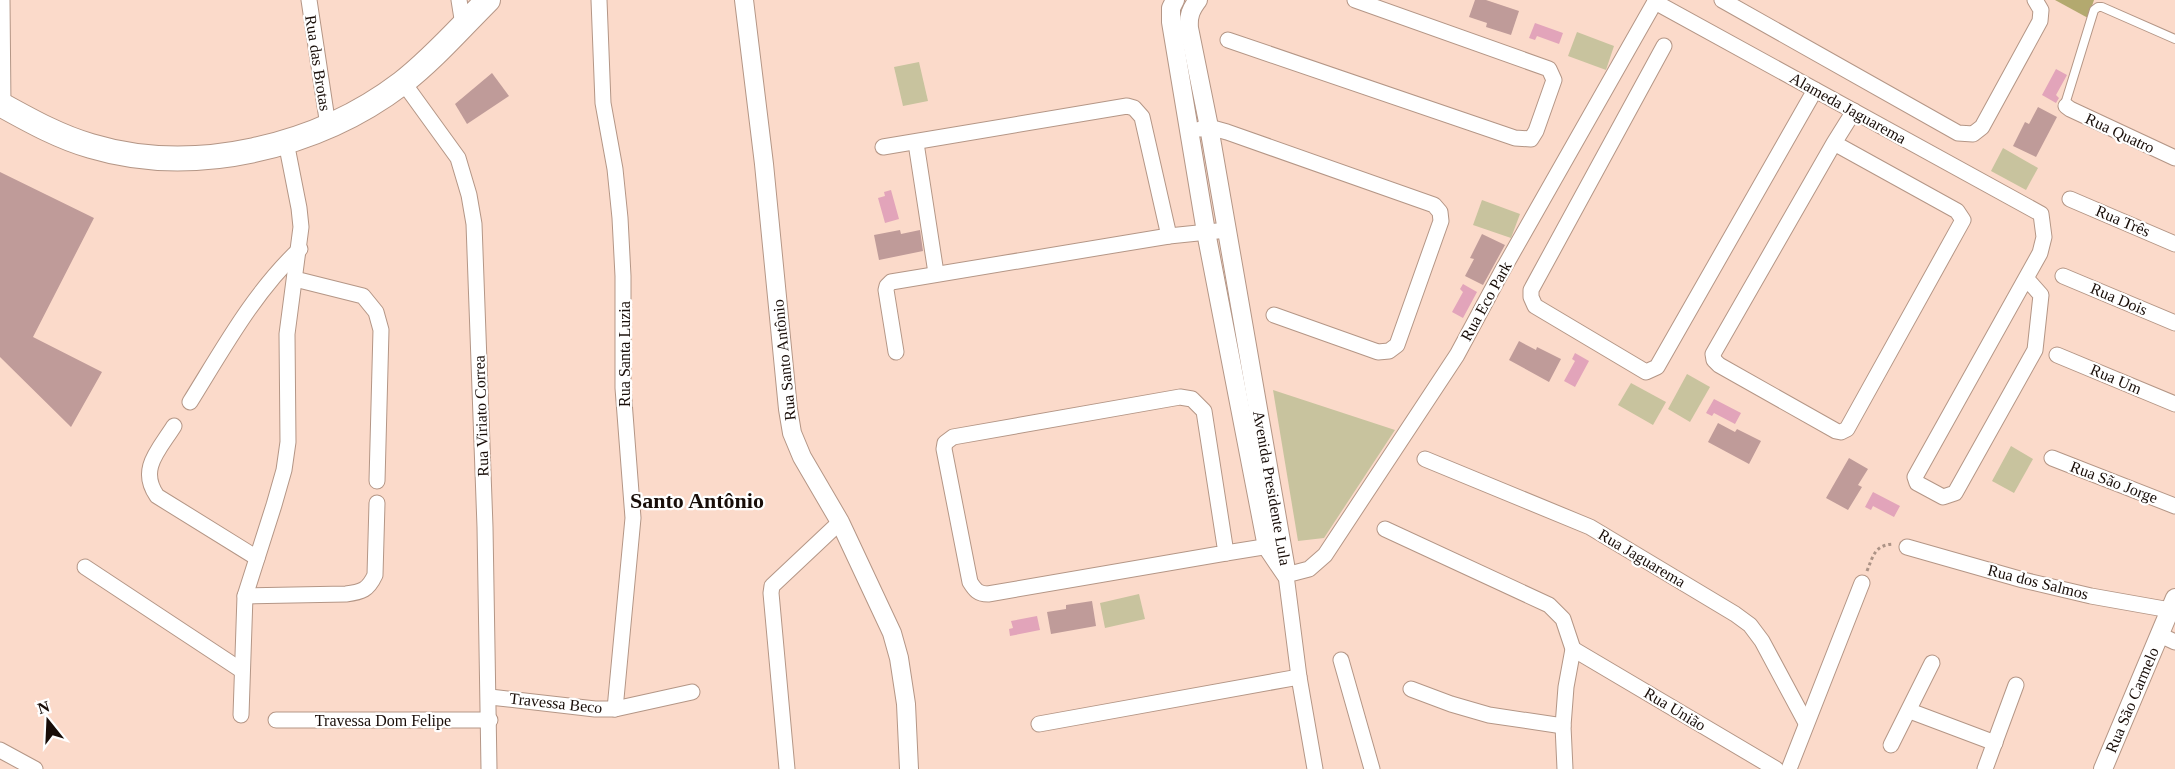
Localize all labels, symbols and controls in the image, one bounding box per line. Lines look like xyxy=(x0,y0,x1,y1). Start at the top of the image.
street label: Rua das Brotas xyxy=(302,14,334,112)
street label: Alameda Jaguarema xyxy=(1786,69,1909,148)
street label: Rua Quatro xyxy=(2083,110,2157,156)
street label: Rua Três xyxy=(2093,202,2153,240)
street label: Rua Eco Park xyxy=(1457,258,1515,344)
street label: Rua Dois xyxy=(2088,279,2150,319)
street label: Rua Santo Antônio xyxy=(769,299,799,421)
street label: Rua Santa Luzia xyxy=(616,301,633,407)
street label: Rua Viriato Correa xyxy=(470,355,492,477)
street label: Rua Um xyxy=(2088,361,2145,398)
street label: Avenida Presidente Lula xyxy=(1250,409,1294,567)
street label: Rua São Jorge xyxy=(2068,458,2160,507)
district label: Santo Antônio xyxy=(630,488,764,513)
street label: Rua Jaguarema xyxy=(1595,525,1688,591)
street label: Rua dos Salmos xyxy=(1986,561,2090,603)
street label: Rua São Carmelo xyxy=(2102,645,2162,755)
street label: Rua União xyxy=(1641,684,1709,734)
street label: Travessa Beco xyxy=(509,690,603,716)
north arrow xyxy=(18,691,78,751)
text: N xyxy=(35,697,52,717)
street label: Travessa Dom Felipe xyxy=(315,712,451,730)

